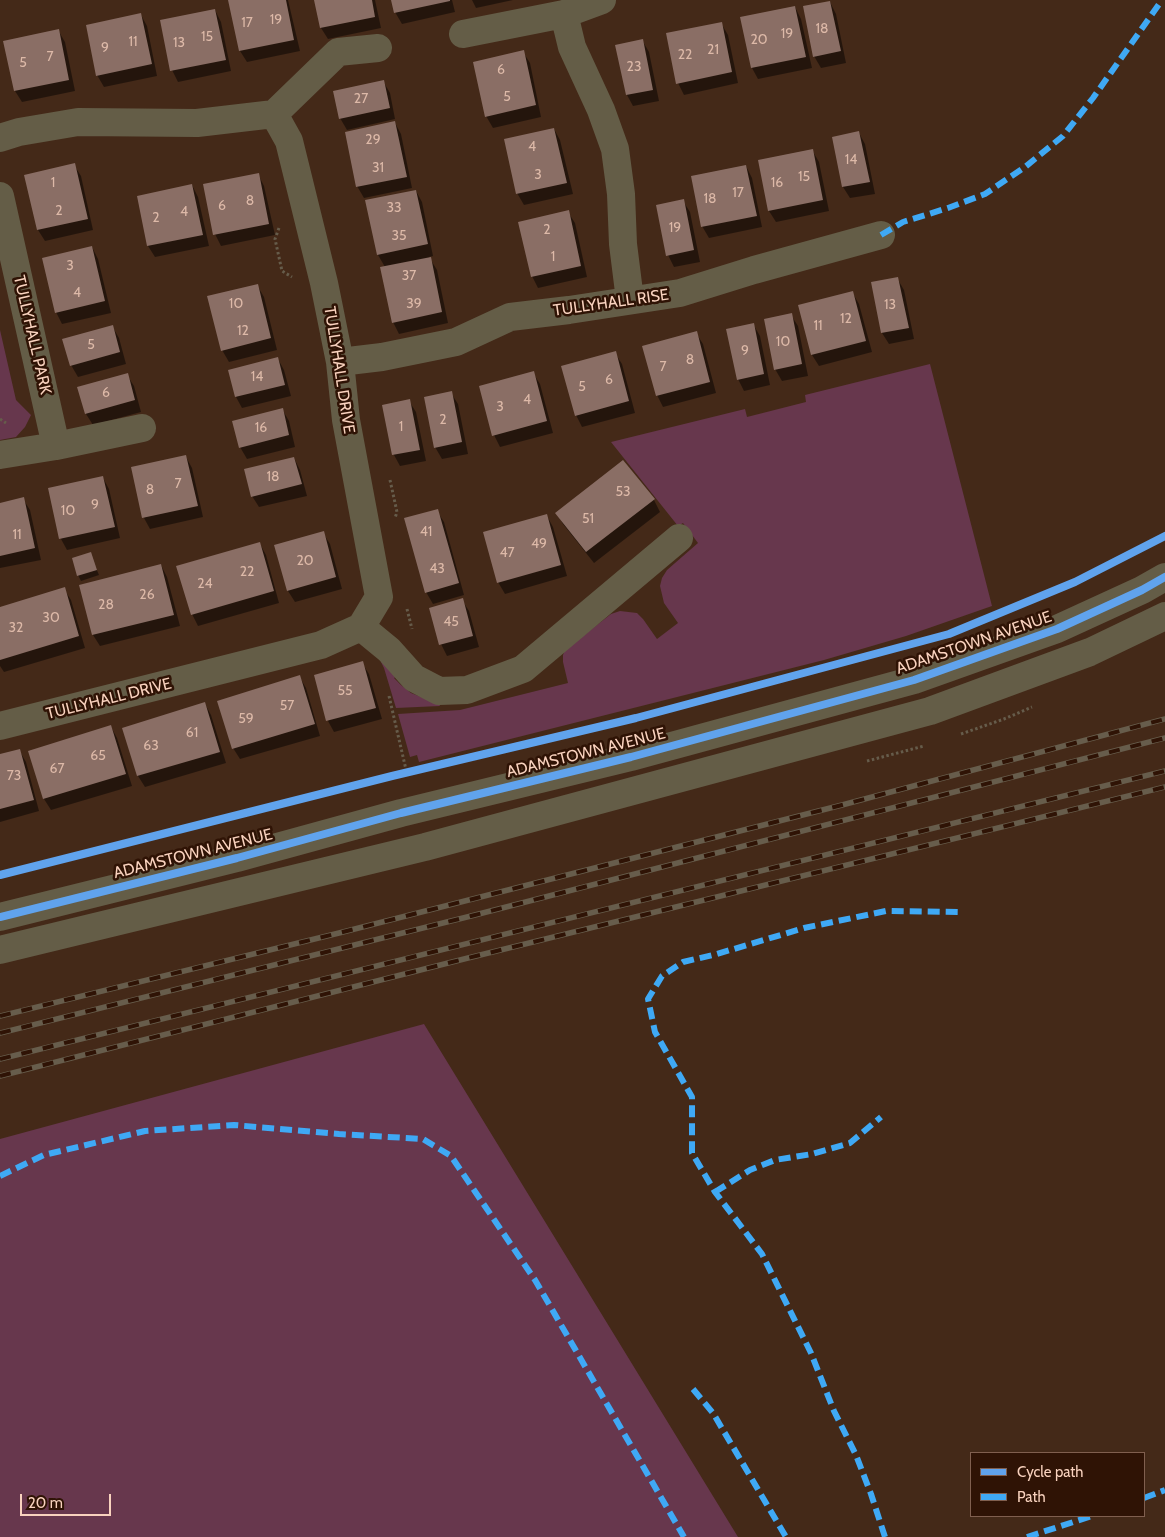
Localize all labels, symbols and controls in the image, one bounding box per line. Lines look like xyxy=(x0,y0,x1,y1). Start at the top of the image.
house number: 19 xyxy=(270,12,282,28)
house number: 17 xyxy=(241,15,253,31)
house number: 18 xyxy=(815,21,829,37)
house number: 19 xyxy=(781,26,793,42)
house number: 15 xyxy=(201,29,213,45)
house number: 20 xyxy=(750,32,768,48)
house number: 11 xyxy=(128,34,138,50)
house number: 13 xyxy=(173,35,185,51)
house number: 9 xyxy=(101,40,109,56)
house number: 21 xyxy=(707,42,719,58)
house number: 22 xyxy=(678,47,692,63)
house number: 7 xyxy=(46,49,54,65)
house number: 5 xyxy=(19,55,27,71)
house number: 23 xyxy=(627,59,641,75)
house number: 6 xyxy=(497,62,505,78)
house number: 5 xyxy=(503,89,511,105)
house number: 27 xyxy=(354,91,368,107)
house number: 29 xyxy=(365,132,381,148)
house number: 4 xyxy=(528,139,536,155)
house number: 14 xyxy=(845,152,857,168)
house number: 31 xyxy=(372,160,384,176)
house number: 3 xyxy=(534,167,542,183)
house number: 15 xyxy=(798,169,810,185)
house number: 1 xyxy=(51,175,55,191)
house number: 16 xyxy=(771,175,783,191)
house number: 17 xyxy=(732,185,744,201)
house number: 18 xyxy=(703,191,717,207)
house number: 8 xyxy=(246,193,254,209)
house number: 6 xyxy=(218,198,226,214)
house number: 33 xyxy=(386,200,402,216)
house number: 2 xyxy=(55,203,63,219)
house number: 4 xyxy=(180,204,188,220)
house number: 2 xyxy=(152,210,160,226)
house number: 19 xyxy=(669,220,681,236)
house number: 2 xyxy=(543,222,551,238)
house number: 35 xyxy=(391,228,407,244)
house number: 1 xyxy=(551,249,555,265)
house number: 3 xyxy=(66,258,74,274)
house number: 37 xyxy=(402,268,416,284)
street label: TULLYHALL PARK xyxy=(9,274,55,396)
house number: 4 xyxy=(73,285,81,301)
street label: TULLYHALL RISE xyxy=(552,285,670,321)
house number: 10 xyxy=(229,296,243,312)
house number: 39 xyxy=(406,296,422,312)
house number: 13 xyxy=(884,297,896,313)
street label: TULLYHALL DRIVE xyxy=(319,305,359,435)
house number: 12 xyxy=(840,311,852,327)
house number: 11 xyxy=(813,318,823,334)
house number: 12 xyxy=(237,323,249,339)
house number: 10 xyxy=(776,334,790,350)
house number: 5 xyxy=(87,337,95,353)
house number: 9 xyxy=(741,343,749,359)
house number: 8 xyxy=(686,352,694,368)
house number: 7 xyxy=(659,359,667,375)
house number: 14 xyxy=(251,369,263,385)
house number: 6 xyxy=(605,372,613,388)
house number: 5 xyxy=(578,379,586,395)
house number: 6 xyxy=(102,385,110,401)
house number: 4 xyxy=(523,392,531,408)
house number: 3 xyxy=(496,399,504,415)
house number: 2 xyxy=(439,412,447,428)
house number: 1 xyxy=(399,419,403,435)
house number: 16 xyxy=(255,420,267,436)
house number: 18 xyxy=(266,469,280,485)
house number: 7 xyxy=(174,476,182,492)
house number: 8 xyxy=(146,482,154,498)
house number: 53 xyxy=(615,484,631,500)
house number: 9 xyxy=(91,497,99,513)
house number: 10 xyxy=(61,503,75,519)
house number: 51 xyxy=(582,511,594,527)
house number: 41 xyxy=(420,524,432,540)
house number: 11 xyxy=(12,527,22,543)
house number: 49 xyxy=(531,536,547,552)
house number: 47 xyxy=(499,545,515,561)
house number: 20 xyxy=(296,553,314,569)
house number: 43 xyxy=(429,561,445,577)
house number: 22 xyxy=(240,564,254,580)
house number: 24 xyxy=(197,576,213,592)
house number: 26 xyxy=(139,587,155,603)
house number: 28 xyxy=(98,597,114,613)
street label: ADAMSTOWN AVENUE xyxy=(894,607,1054,679)
house number: 30 xyxy=(42,610,60,626)
house number: 45 xyxy=(443,614,459,630)
house number: 32 xyxy=(9,620,23,636)
street label: TULLYHALL DRIVE xyxy=(44,674,174,724)
house number: 55 xyxy=(337,683,353,699)
house number: 57 xyxy=(280,698,294,714)
house number: 59 xyxy=(238,711,254,727)
street label: ADAMSTOWN AVENUE xyxy=(504,724,668,782)
house number: 61 xyxy=(186,725,198,741)
house number: 63 xyxy=(143,738,159,754)
house number: 65 xyxy=(90,748,106,764)
house number: 67 xyxy=(50,761,64,777)
house number: 73 xyxy=(7,768,21,784)
street label: ADAMSTOWN AVENUE xyxy=(111,825,275,883)
legend xyxy=(970,1452,1145,1517)
text: Cycle path xyxy=(1017,1463,1083,1481)
scale bar xyxy=(22,1484,114,1516)
text: Path xyxy=(1017,1488,1046,1506)
text: 20 m xyxy=(28,1494,63,1512)

